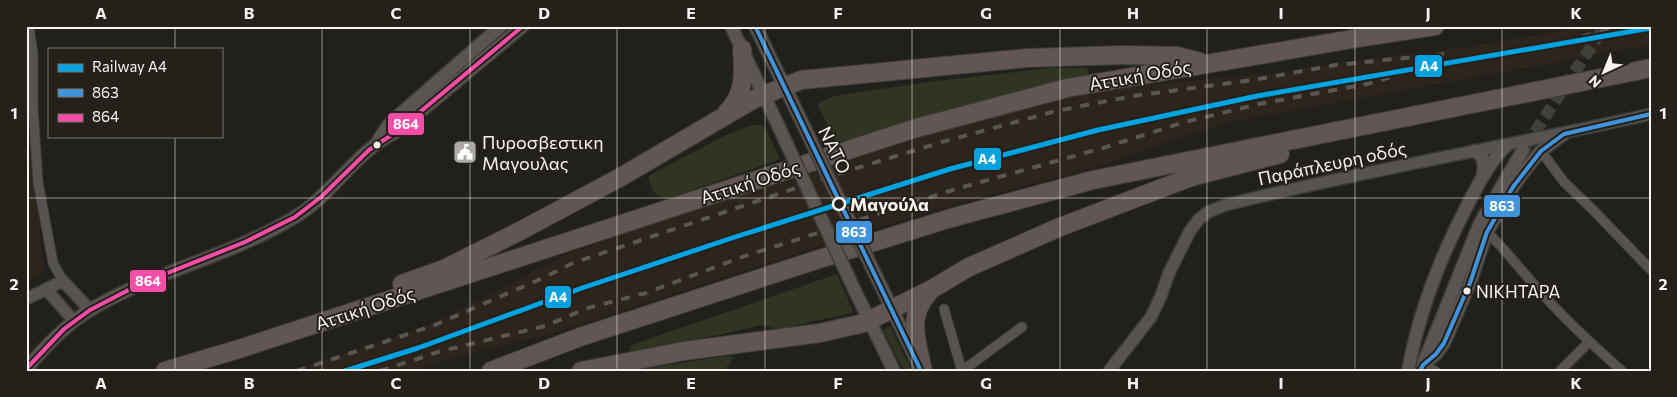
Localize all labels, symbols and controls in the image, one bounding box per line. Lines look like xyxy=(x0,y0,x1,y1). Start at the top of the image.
text: A xyxy=(95,3,107,22)
text: B xyxy=(244,3,255,22)
text: C xyxy=(391,3,402,22)
text: D xyxy=(538,3,550,22)
text: E xyxy=(686,3,696,22)
text: F xyxy=(833,3,843,22)
text: G xyxy=(980,3,992,22)
text: H xyxy=(1127,3,1139,22)
text: I xyxy=(1278,3,1284,22)
text: J xyxy=(1425,3,1431,22)
text: K xyxy=(1570,3,1582,22)
legend xyxy=(48,48,222,138)
north arrow xyxy=(1580,48,1630,98)
line badge: A4 xyxy=(1414,54,1443,78)
street label: Αττική Οδός xyxy=(1087,55,1193,95)
text: Railway A4 xyxy=(92,57,167,75)
text: A4 xyxy=(1420,57,1439,74)
text: N xyxy=(1585,72,1604,91)
text: 863 xyxy=(92,83,119,101)
text: 1 xyxy=(10,103,18,122)
text: 1 xyxy=(1659,103,1667,122)
text: 864 xyxy=(92,107,119,125)
line badge: 864 xyxy=(387,112,425,136)
text: 864 xyxy=(393,115,419,132)
street label: ΝΑΤΟ xyxy=(814,123,856,177)
place label: Πυροσβεστικη Μαγουλας xyxy=(482,131,604,174)
street label: Παράπλευρη οδός xyxy=(1256,137,1408,189)
public building icon: Πυροσβεστικη Μαγουλας xyxy=(452,139,478,165)
unlabelled marker xyxy=(372,140,382,150)
line badge: A4 xyxy=(973,147,1002,171)
text: A4 xyxy=(978,150,997,167)
street label: Αττική Οδός xyxy=(698,156,803,208)
place label: Μαγούλα xyxy=(850,193,929,215)
line badge: 863 xyxy=(1483,194,1521,218)
marker: Μαγούλα xyxy=(832,197,846,211)
text: 863 xyxy=(1489,197,1515,214)
line badge: 863 xyxy=(835,220,873,244)
text: 863 xyxy=(841,223,867,240)
line badge: 864 xyxy=(129,269,167,293)
text: 864 xyxy=(135,272,161,289)
text: 2 xyxy=(9,274,19,293)
text: 2 xyxy=(1658,274,1668,293)
place label: ΝΙΚΗΤΑΡΑ xyxy=(1476,281,1561,302)
street label: Αττική Οδός xyxy=(313,282,418,334)
line badge: A4 xyxy=(544,285,572,309)
marker: ΝΙΚΗΤΑΡΑ xyxy=(1462,286,1472,296)
text: A4 xyxy=(549,288,568,305)
text: A xyxy=(95,373,107,392)
text: B xyxy=(244,373,255,392)
text: C xyxy=(391,373,402,392)
text: D xyxy=(538,373,550,392)
text: E xyxy=(686,373,696,392)
text: F xyxy=(833,373,843,392)
text: G xyxy=(980,373,992,392)
text: H xyxy=(1127,373,1139,392)
text: I xyxy=(1278,373,1284,392)
text: J xyxy=(1425,373,1431,392)
text: K xyxy=(1570,373,1582,392)

